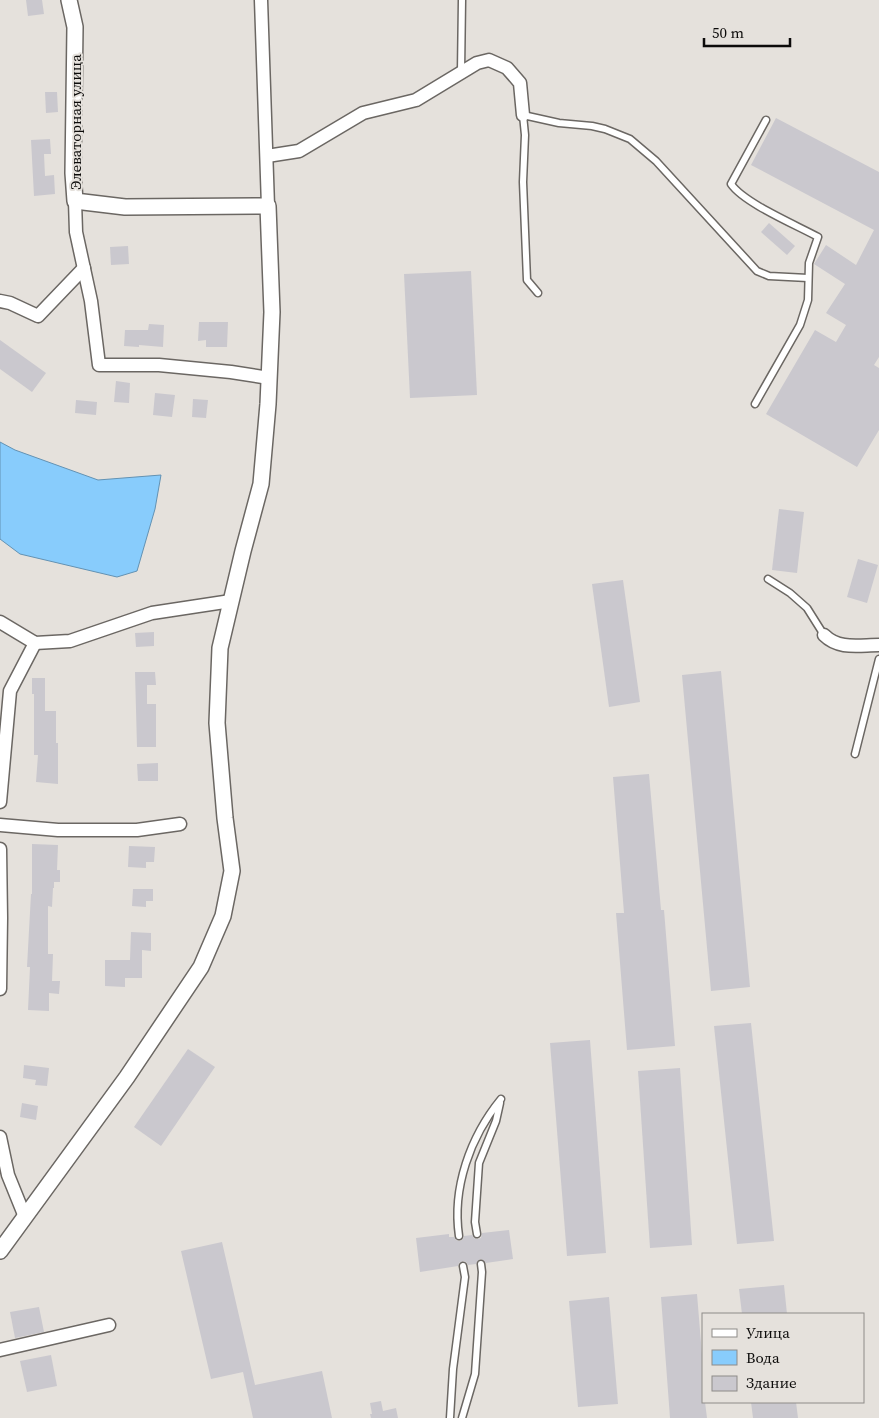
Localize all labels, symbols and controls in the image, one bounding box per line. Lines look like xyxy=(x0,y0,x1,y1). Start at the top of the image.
scale bar xyxy=(704,15,790,47)
text: 50 m xyxy=(712,22,744,43)
street label: Элеваторная улица xyxy=(65,54,86,190)
legend xyxy=(702,1313,864,1403)
text: Улица xyxy=(746,1322,790,1343)
text: Вода xyxy=(746,1347,780,1368)
text: Здание xyxy=(746,1372,797,1393)

